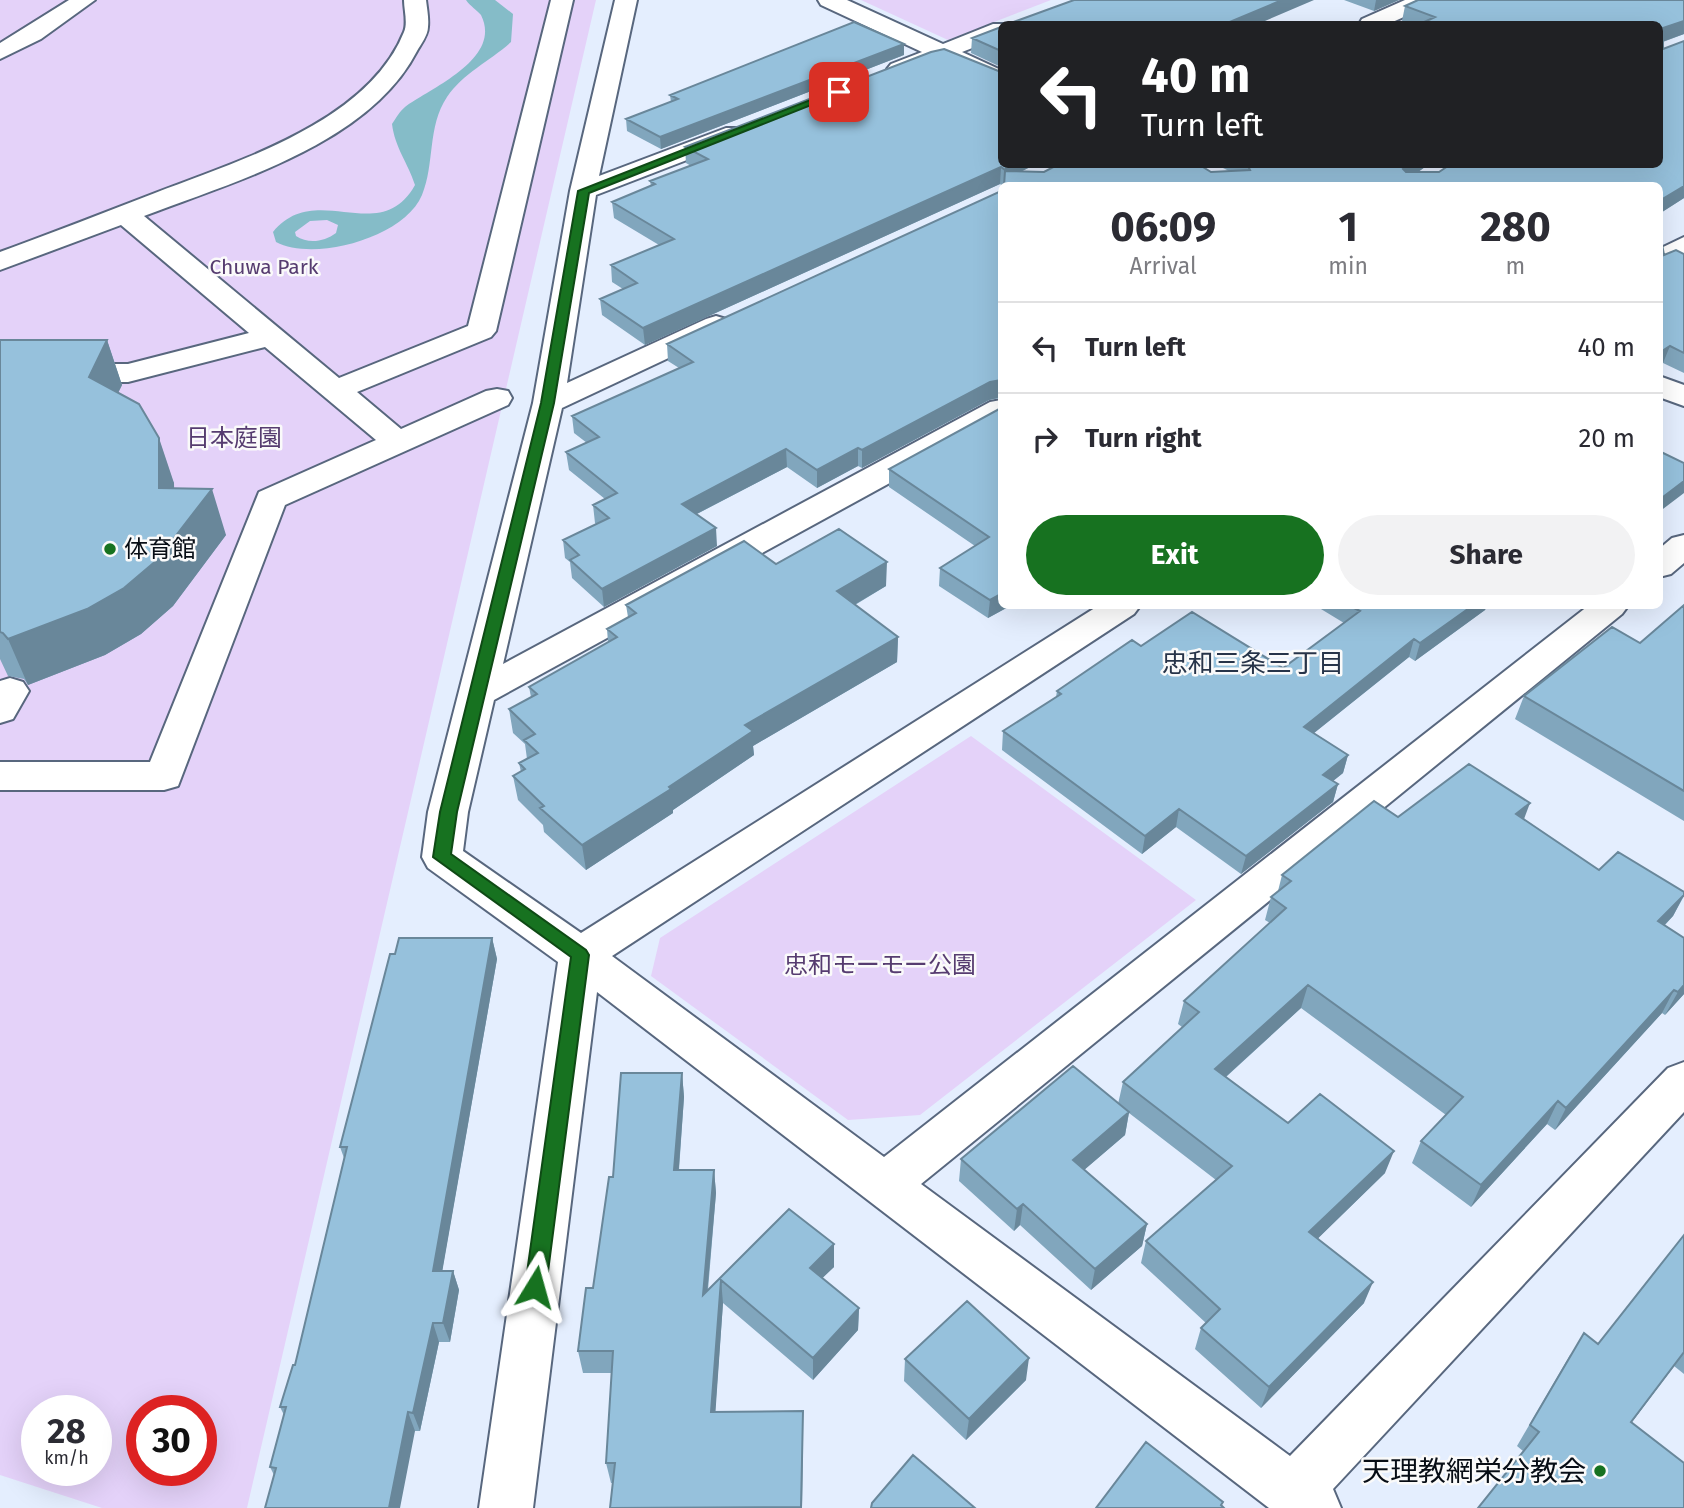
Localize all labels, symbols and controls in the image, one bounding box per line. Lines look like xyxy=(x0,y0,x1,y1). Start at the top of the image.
text: 40 m xyxy=(1141,46,1250,105)
icon: left xyxy=(1026,49,1117,140)
pin xyxy=(809,62,869,122)
icon: arrive xyxy=(820,73,858,111)
text: Turn left xyxy=(1141,106,1263,144)
text: 06:09 xyxy=(1110,202,1216,252)
text: 1 xyxy=(1338,202,1358,252)
text: 280 xyxy=(1480,202,1551,252)
text: Arrival xyxy=(1129,252,1197,280)
text: min xyxy=(1328,252,1368,280)
text: m xyxy=(1506,252,1525,280)
park label: Chuwa Park xyxy=(209,254,319,280)
icon: left xyxy=(1026,329,1064,367)
text: Turn left xyxy=(1085,332,1186,363)
text: 40 m xyxy=(1577,332,1635,363)
icon: right xyxy=(1026,420,1064,458)
text: Turn right xyxy=(1085,423,1202,454)
text: 20 m xyxy=(1578,423,1635,454)
park label: 日本庭園 xyxy=(186,424,282,452)
button: Exit xyxy=(1026,515,1324,595)
button: Share xyxy=(1338,515,1635,595)
place label: 体育館 xyxy=(124,535,196,563)
marker: 体育館 xyxy=(102,541,118,557)
district label: 忠和三条三丁目 xyxy=(1162,648,1344,679)
park label: 忠和モーモー公園 xyxy=(784,951,976,979)
position arrow xyxy=(498,1250,572,1324)
speed limit sign: 30 xyxy=(126,1395,217,1486)
text: 28 xyxy=(47,1410,86,1452)
text: km/h xyxy=(44,1447,89,1469)
place label: 天理教網栄分教会 xyxy=(1362,1455,1586,1488)
marker: 天理教網栄分教会 xyxy=(1592,1463,1608,1479)

